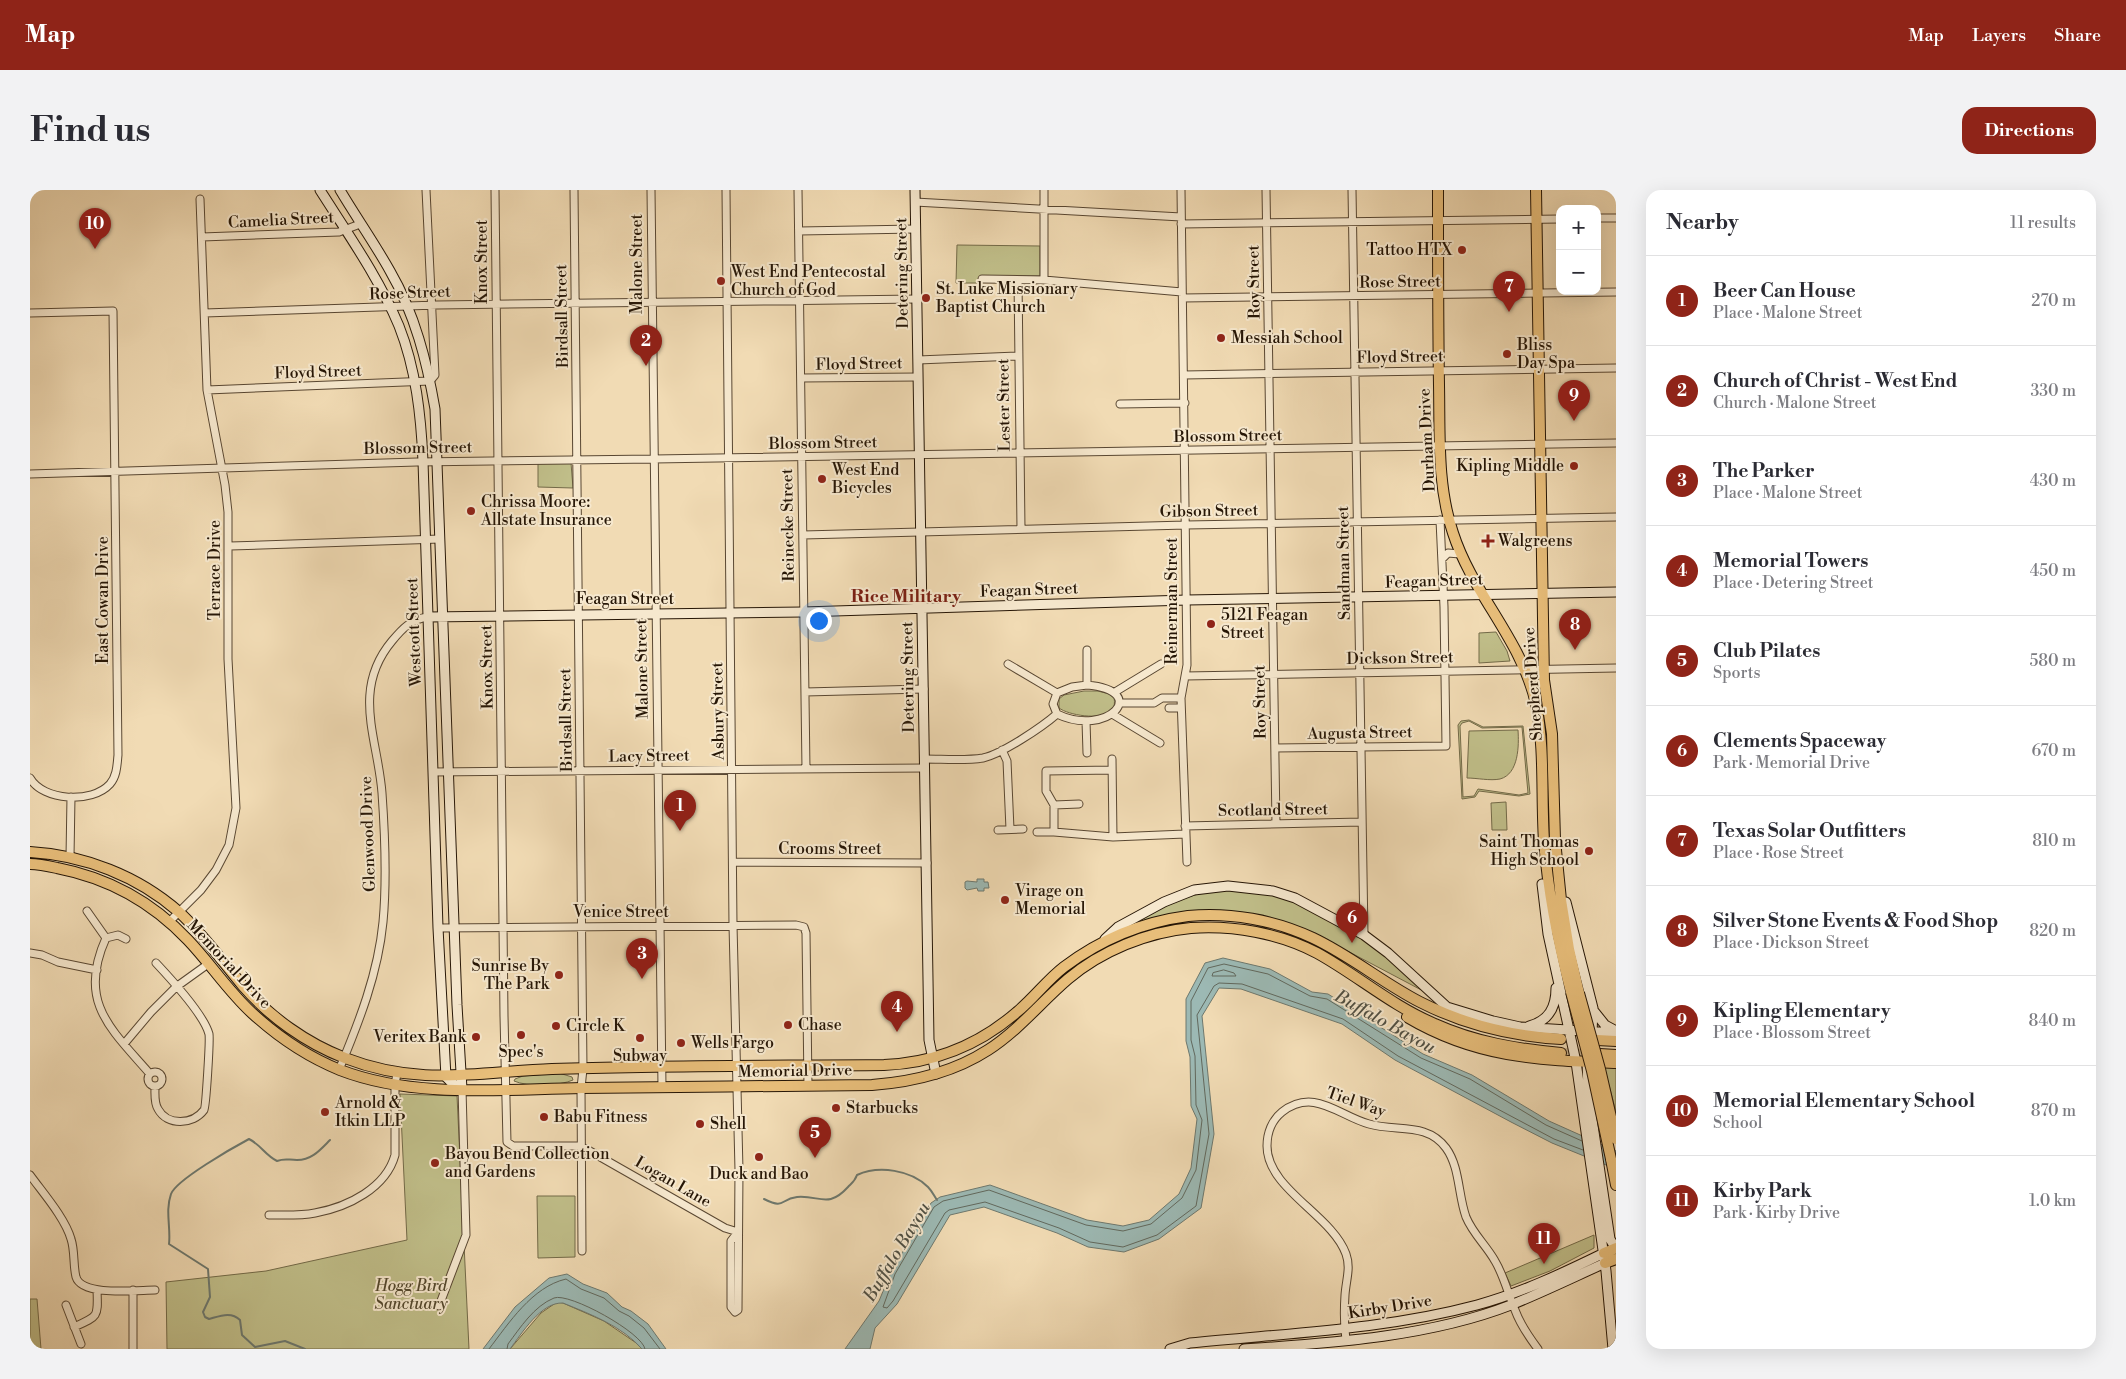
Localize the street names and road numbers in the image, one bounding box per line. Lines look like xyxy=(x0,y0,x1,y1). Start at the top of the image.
street label: Camelia Street xyxy=(228,207,335,233)
street label: Malone Street xyxy=(627,213,647,314)
street label: Detering Street xyxy=(891,217,913,329)
street label: Knox Street xyxy=(472,219,492,304)
street label: Roy Street xyxy=(1243,244,1265,319)
street label: Birdsall Street xyxy=(551,264,573,369)
street label: Rose Street xyxy=(1359,271,1441,293)
street label: Rose Street xyxy=(369,282,452,304)
street label: Floyd Street xyxy=(1356,346,1444,368)
street label: Floyd Street xyxy=(815,353,903,375)
street label: Lester Street xyxy=(993,358,1015,452)
street label: Floyd Street xyxy=(274,360,362,384)
street label: Durham Drive xyxy=(1414,388,1440,492)
street label: Blossom Street xyxy=(1172,425,1283,447)
street label: Blossom Street xyxy=(767,432,878,454)
street label: Blossom Street xyxy=(362,437,473,459)
street label: Reinecke Street xyxy=(777,468,799,582)
street label: Gibson Street xyxy=(1160,500,1259,522)
street label: Sandman Street xyxy=(1333,505,1355,620)
street label: Terrace Drive xyxy=(205,520,225,620)
street label: East Cowan Drive xyxy=(93,536,113,664)
street label: Reinerman Street xyxy=(1162,537,1182,665)
street label: Feagan Street xyxy=(1385,569,1484,593)
street label: Westcott Street xyxy=(402,577,426,688)
street label: Feagan Street xyxy=(980,578,1079,602)
street label: Feagan Street xyxy=(576,589,674,609)
street label: Malone Street xyxy=(631,618,653,719)
street label: Detering Street xyxy=(897,621,919,733)
street label: Knox Street xyxy=(476,624,498,710)
street label: Shepherd Drive xyxy=(1519,627,1547,741)
street label: Dickson Street xyxy=(1346,647,1454,669)
street label: Asbury Street xyxy=(707,661,729,761)
street label: Roy Street xyxy=(1249,664,1271,739)
street label: Birdsall Street xyxy=(555,668,577,773)
street label: Augusta Street xyxy=(1306,722,1413,744)
street label: Lacy Street xyxy=(608,745,690,767)
street label: Glenwood Drive xyxy=(356,776,380,892)
street label: Scotland Street xyxy=(1218,799,1329,821)
street label: Crooms Street xyxy=(778,839,882,859)
street label: Venice Street xyxy=(572,902,669,922)
street label: Memorial Drive xyxy=(183,915,275,1013)
street label: Memorial Drive xyxy=(738,1060,852,1082)
street label: Tiel Way xyxy=(1324,1082,1389,1122)
street label: Logan Lane xyxy=(631,1152,715,1212)
street label: Kirby Drive xyxy=(1347,1291,1433,1323)

